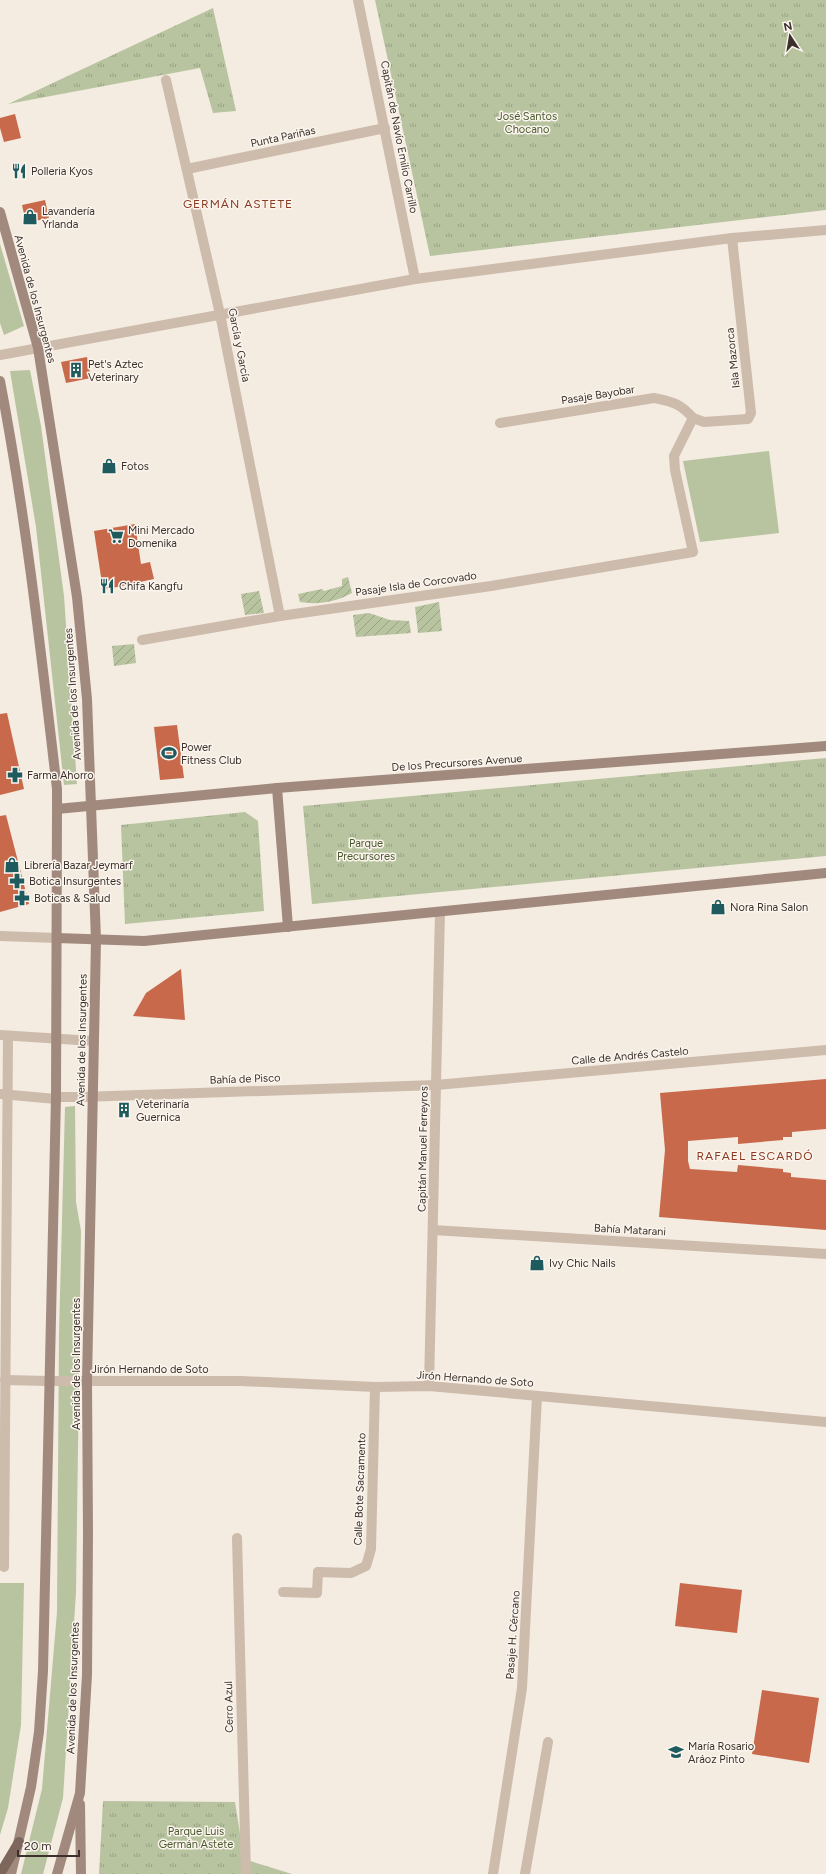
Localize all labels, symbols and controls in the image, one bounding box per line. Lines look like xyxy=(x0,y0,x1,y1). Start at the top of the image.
north arrow xyxy=(770,16,810,56)
text: N xyxy=(783,19,794,34)
street label: Capitán de Navío Emilio Carrillo xyxy=(378,60,420,214)
park label: José Santos Chocano xyxy=(497,110,557,136)
street label: Punta Pariñas xyxy=(249,124,317,150)
restaurant icon: Polleria Kyos xyxy=(10,162,28,180)
place label: Polleria Kyos xyxy=(31,165,93,178)
district label: GERMÁN ASTETE xyxy=(183,197,293,211)
place label: Lavandería Yrlanda xyxy=(42,205,95,231)
shop icon: Lavandería Yrlanda xyxy=(21,208,39,226)
street label: Avenida de los Insurgentes xyxy=(12,233,58,365)
street label: García y García xyxy=(225,307,253,383)
street label: Isla Mazorca xyxy=(723,327,743,389)
place label: Pet's Aztec Veterinary xyxy=(88,358,143,384)
building icon: Pet's Aztec Veterinary xyxy=(67,361,85,379)
street label: Pasaje Bayobar xyxy=(560,383,636,407)
shop icon: Fotos xyxy=(100,457,118,475)
place label: Fotos xyxy=(121,460,149,473)
place label: Mini Mercado Domenika xyxy=(128,524,195,550)
supermarket icon: Mini Mercado Domenika xyxy=(107,527,125,545)
street label: Pasaje Isla de Corcovado xyxy=(354,569,478,599)
restaurant icon: Chifa Kangfu xyxy=(98,577,116,595)
place label: Chifa Kangfu xyxy=(119,580,183,593)
street label: Avenida de los Insurgentes xyxy=(62,628,84,760)
place label: Power Fitness Club xyxy=(181,741,242,767)
sports icon: Power Fitness Club xyxy=(160,744,178,762)
street label: De los Precursores Avenue xyxy=(391,752,523,774)
pharmacy icon: Farma Ahorro xyxy=(6,766,24,784)
place label: Farma Ahorro xyxy=(27,769,94,782)
park label: Parque Precursores xyxy=(337,837,395,863)
shop icon: Librería Bazar Jeymarf xyxy=(3,856,21,874)
place label: Librería Bazar Jeymarf xyxy=(24,859,134,872)
pharmacy icon: Botica Insurgentes xyxy=(8,872,26,890)
place label: Botica Insurgentes xyxy=(29,875,121,888)
pharmacy icon: Boticas & Salud xyxy=(13,889,31,907)
place label: Boticas & Salud xyxy=(34,892,110,905)
shop icon: Nora Rina Salon xyxy=(709,898,727,916)
place label: Nora Rina Salon xyxy=(730,901,808,914)
street label: Avenida de los Insurgentes xyxy=(74,974,90,1106)
street label: Calle de Andrés Castelo xyxy=(571,1044,689,1068)
street label: Bahía de Pisco xyxy=(209,1071,281,1087)
street label: Capitán Manuel Ferreyros xyxy=(415,1086,431,1212)
place label: Veterinaría Guernica xyxy=(136,1098,189,1124)
building icon: Veterinaría Guernica xyxy=(115,1101,133,1119)
district label: RAFAEL ESCARDÓ xyxy=(697,1149,813,1163)
street label: Bahía Matarani xyxy=(594,1222,666,1238)
shop icon: Ivy Chic Nails xyxy=(528,1254,546,1272)
place label: Ivy Chic Nails xyxy=(549,1257,616,1270)
street label: Avenida de los Insurgentes xyxy=(70,1298,83,1430)
street label: Jirón Hernando de Soto xyxy=(91,1363,209,1376)
street label: Jirón Hernando de Soto xyxy=(416,1368,534,1390)
street label: Calle Bote Sacramento xyxy=(352,1432,368,1546)
street label: Pasaje H. Cércano xyxy=(503,1590,523,1680)
street label: Avenida de los Insurgentes xyxy=(64,1622,82,1754)
street label: Cerro Azul xyxy=(222,1681,236,1733)
place label: María Rosario Aráoz Pinto xyxy=(688,1740,754,1766)
school or university icon: María Rosario Aráoz Pinto xyxy=(667,1743,685,1761)
park label: Parque Luis Germán Astete xyxy=(159,1825,233,1851)
scale bar xyxy=(18,1832,79,1858)
text: 20 m xyxy=(24,1839,52,1853)

